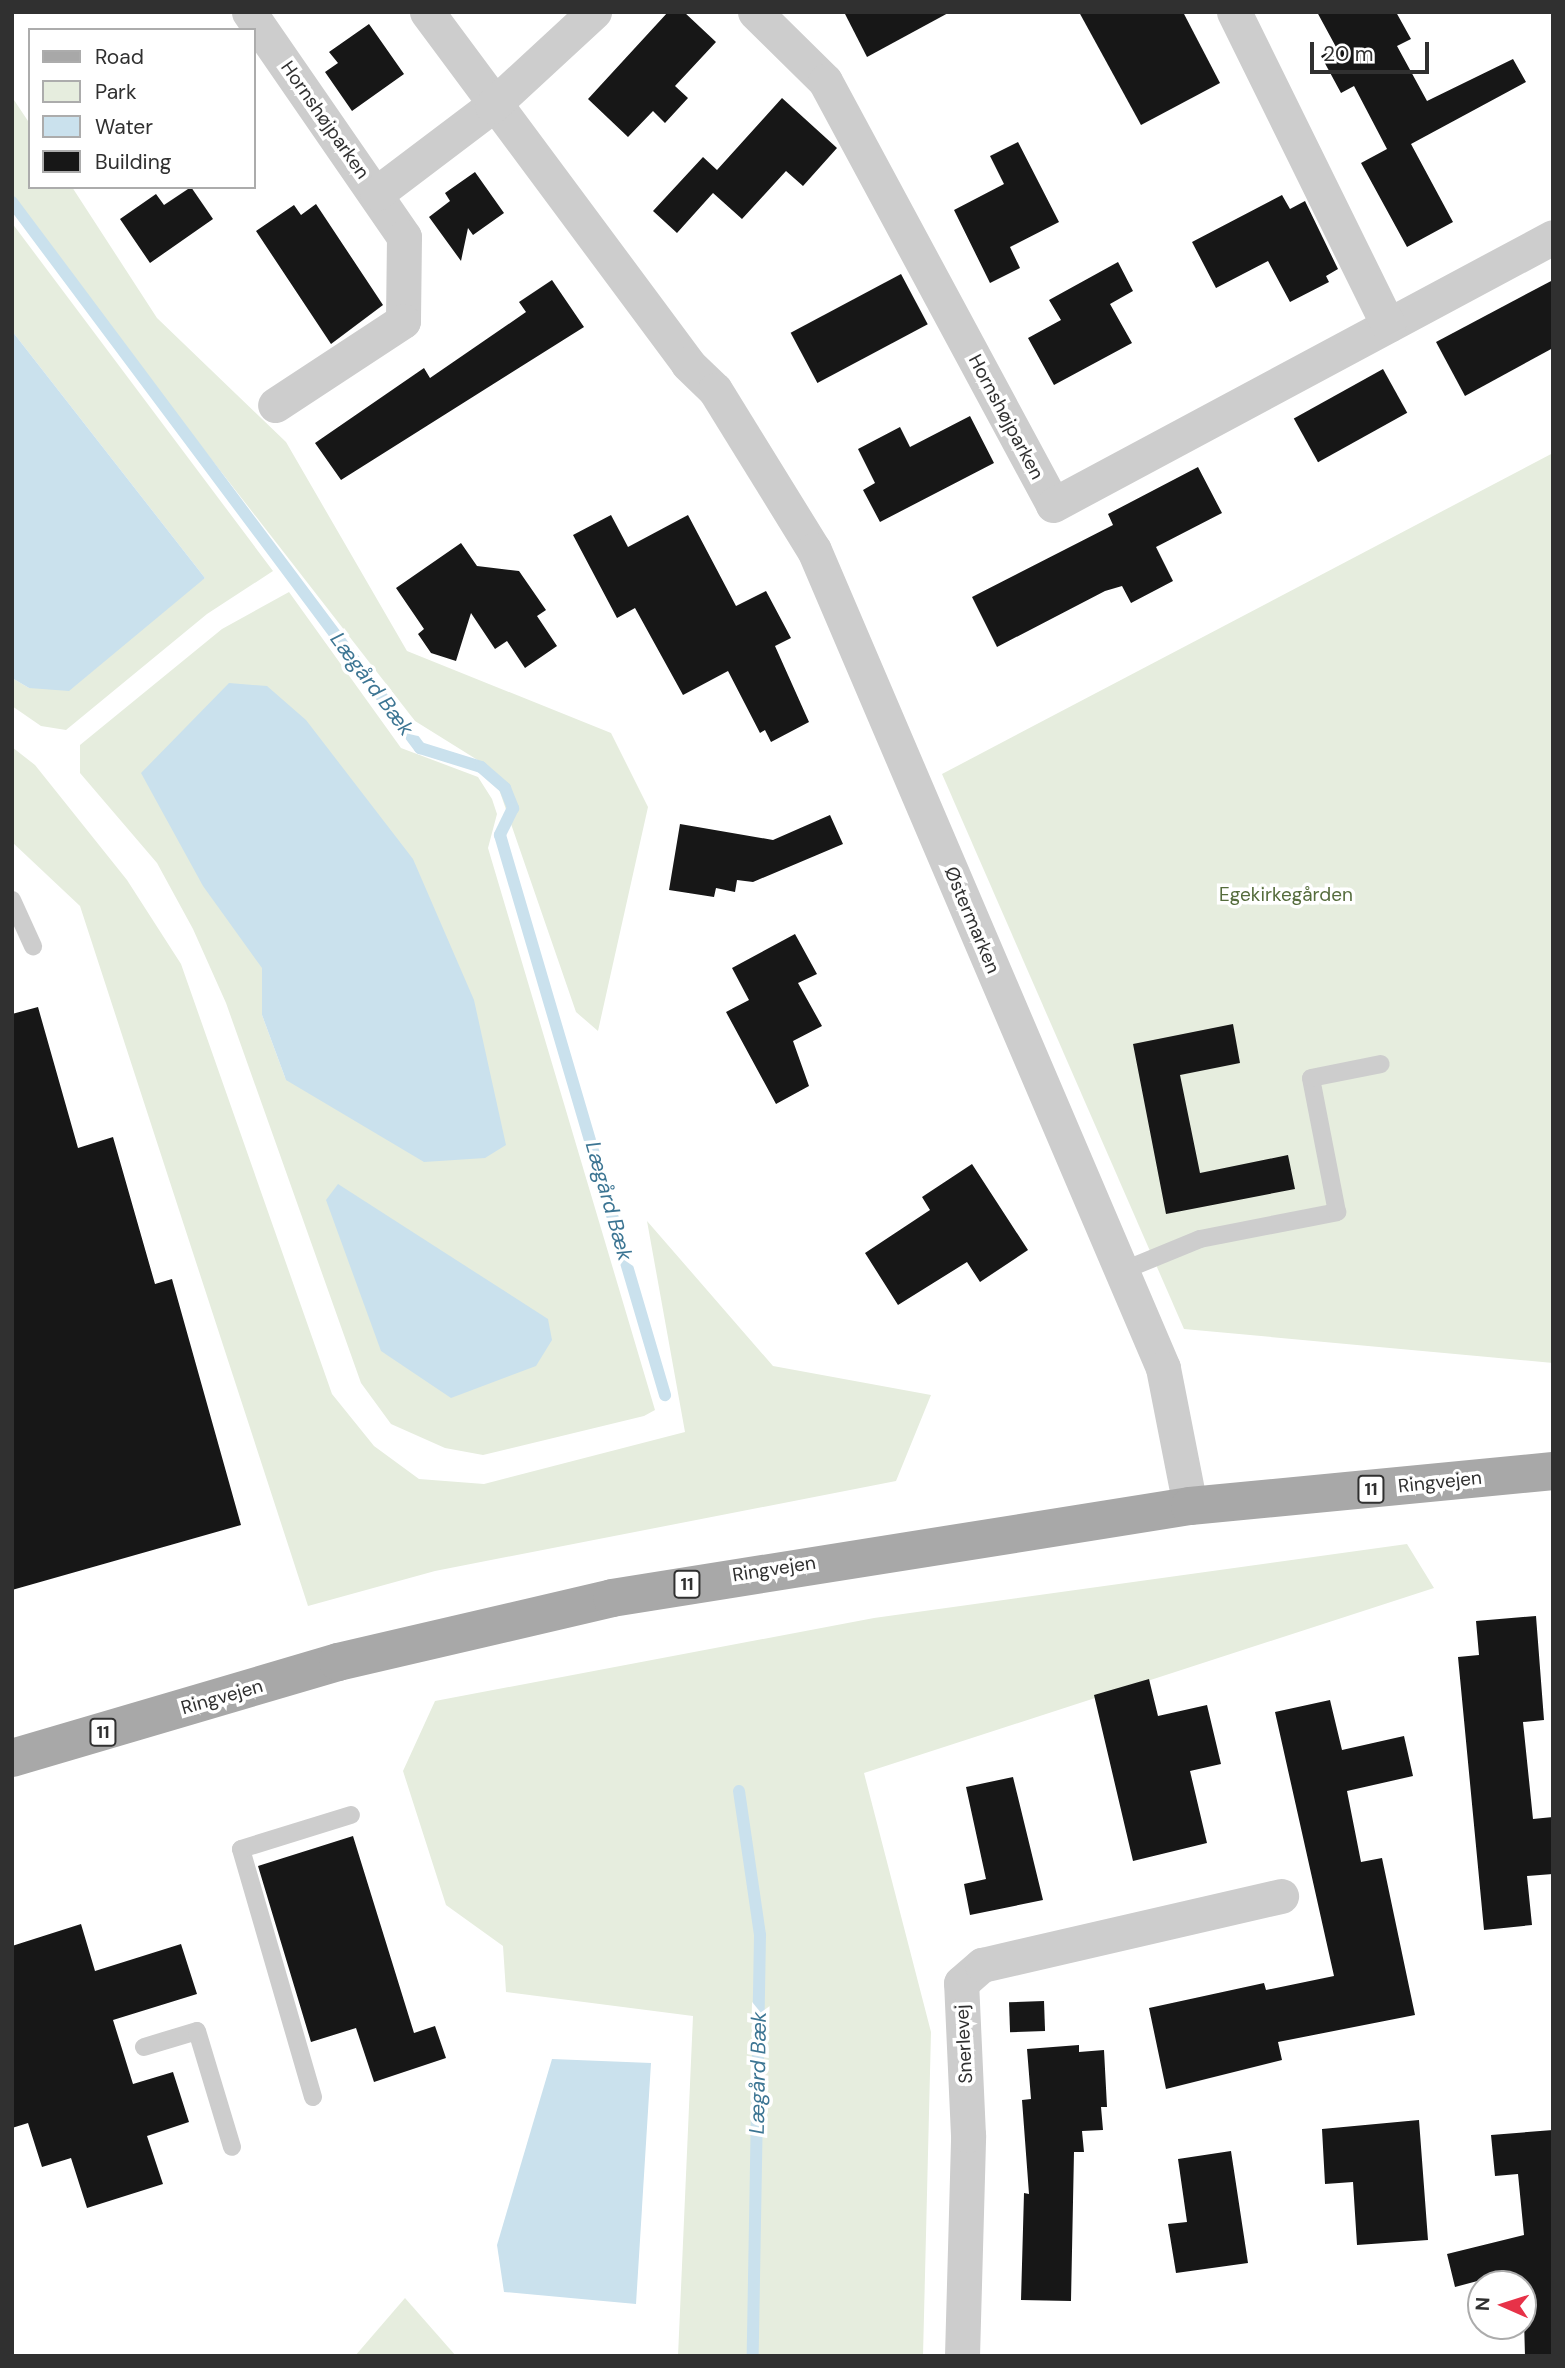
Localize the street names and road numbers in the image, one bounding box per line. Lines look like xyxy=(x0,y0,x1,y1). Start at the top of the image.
street label: Hornshøjparken xyxy=(276,57,374,183)
street label: Hornshøjparken xyxy=(963,351,1049,483)
street label: Østermarken xyxy=(939,863,1005,977)
street label: Ringvejen xyxy=(1397,1466,1483,1498)
road number: 11 xyxy=(1357,1474,1385,1504)
street label: Ringvejen xyxy=(731,1551,817,1587)
road number: 11 xyxy=(673,1569,701,1598)
street label: Ringvejen xyxy=(178,1674,266,1720)
road number: 11 xyxy=(89,1717,117,1746)
street label: Snerlevej xyxy=(951,2004,977,2084)

